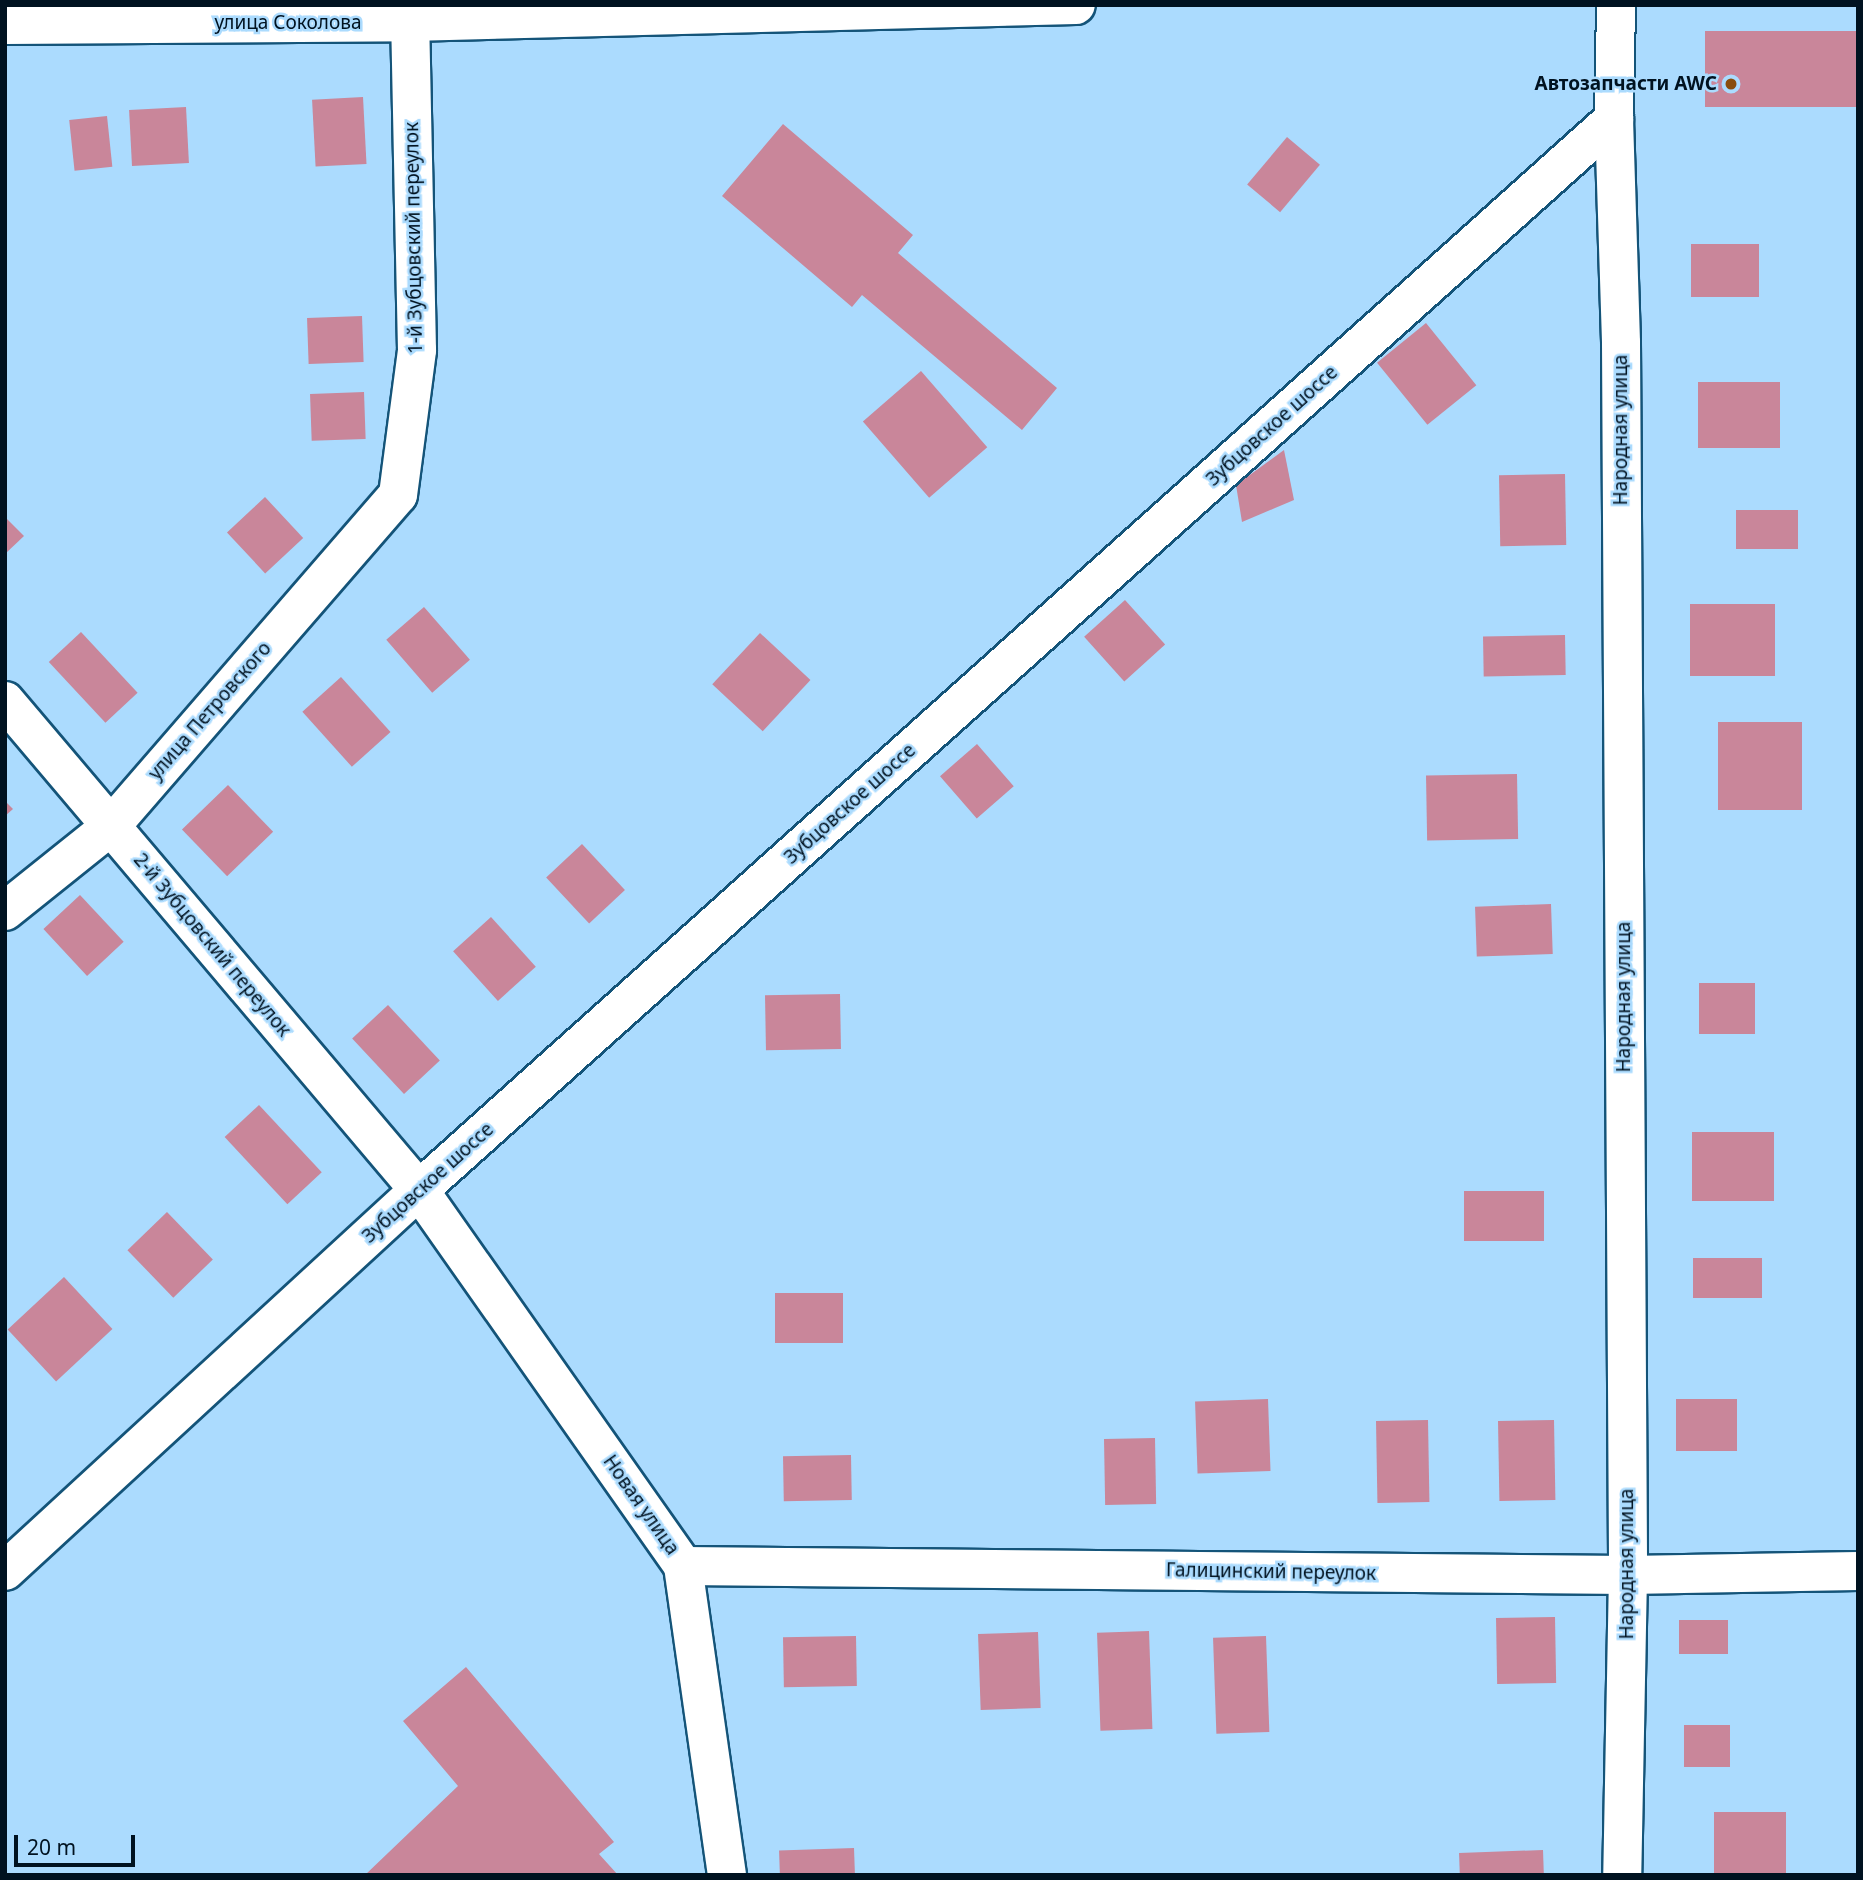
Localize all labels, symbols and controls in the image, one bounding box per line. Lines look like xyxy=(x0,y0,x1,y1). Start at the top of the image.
street label: улица Соколова xyxy=(215,12,361,34)
place label: Автозапчасти AWC xyxy=(1535,73,1717,95)
marker: Автозапчасти AWC xyxy=(1723,76,1739,92)
street label: 1-й Зубцовский переулок xyxy=(401,122,427,354)
street label: Народная улица xyxy=(1610,355,1632,505)
street label: Зубцовское шоссе xyxy=(1202,361,1342,491)
street label: улица Петровского xyxy=(144,637,276,785)
street label: Зубцовское шоссе xyxy=(780,739,920,869)
street label: 2-й Зубцовский переулок xyxy=(129,849,295,1041)
street label: Народная улица xyxy=(1613,922,1635,1072)
street label: Зубцовское шоссе xyxy=(358,1118,498,1248)
street label: Новая улица xyxy=(598,1451,684,1559)
street label: Народная улица xyxy=(1616,1489,1638,1639)
street label: Галицинский переулок xyxy=(1166,1559,1376,1585)
scale bar xyxy=(18,1820,138,1864)
text: 20 m xyxy=(27,1833,76,1861)

